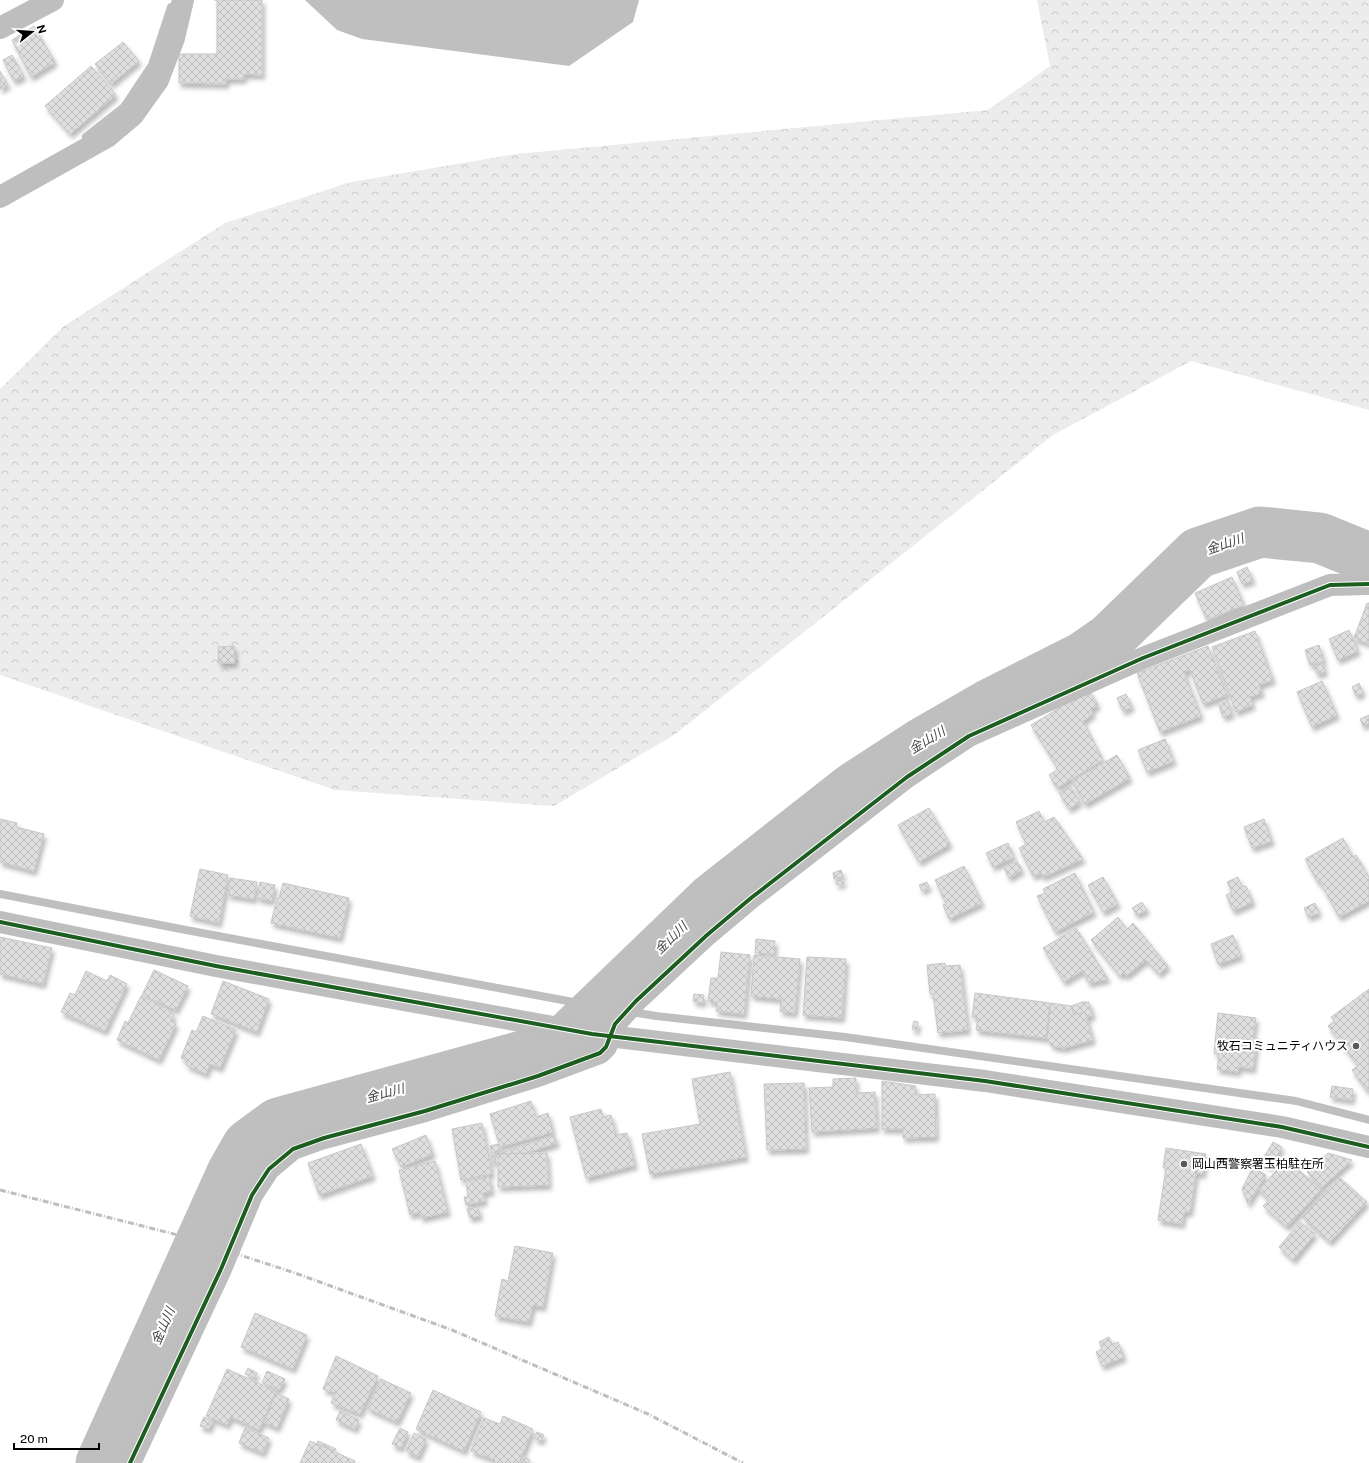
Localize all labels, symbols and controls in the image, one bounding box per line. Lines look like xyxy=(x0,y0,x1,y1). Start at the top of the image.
north arrow xyxy=(12,12,52,52)
text: N xyxy=(35,23,49,35)
water label: 金山川 xyxy=(1204,530,1248,557)
water label: 金山川 xyxy=(906,723,949,756)
water label: 金山川 xyxy=(652,918,692,957)
place label: 牧石コミュニティハウス xyxy=(1217,1039,1348,1053)
marker: 牧石コミュニティハウス xyxy=(1351,1041,1361,1051)
water label: 金山川 xyxy=(364,1080,408,1105)
place label: 岡山西警察署玉柏駐在所 xyxy=(1192,1157,1324,1171)
marker: 岡山西警察署玉柏駐在所 xyxy=(1179,1159,1189,1169)
water label: 金山川 xyxy=(148,1303,179,1347)
scale bar xyxy=(14,1425,99,1451)
text: 20 m xyxy=(20,1432,48,1446)

